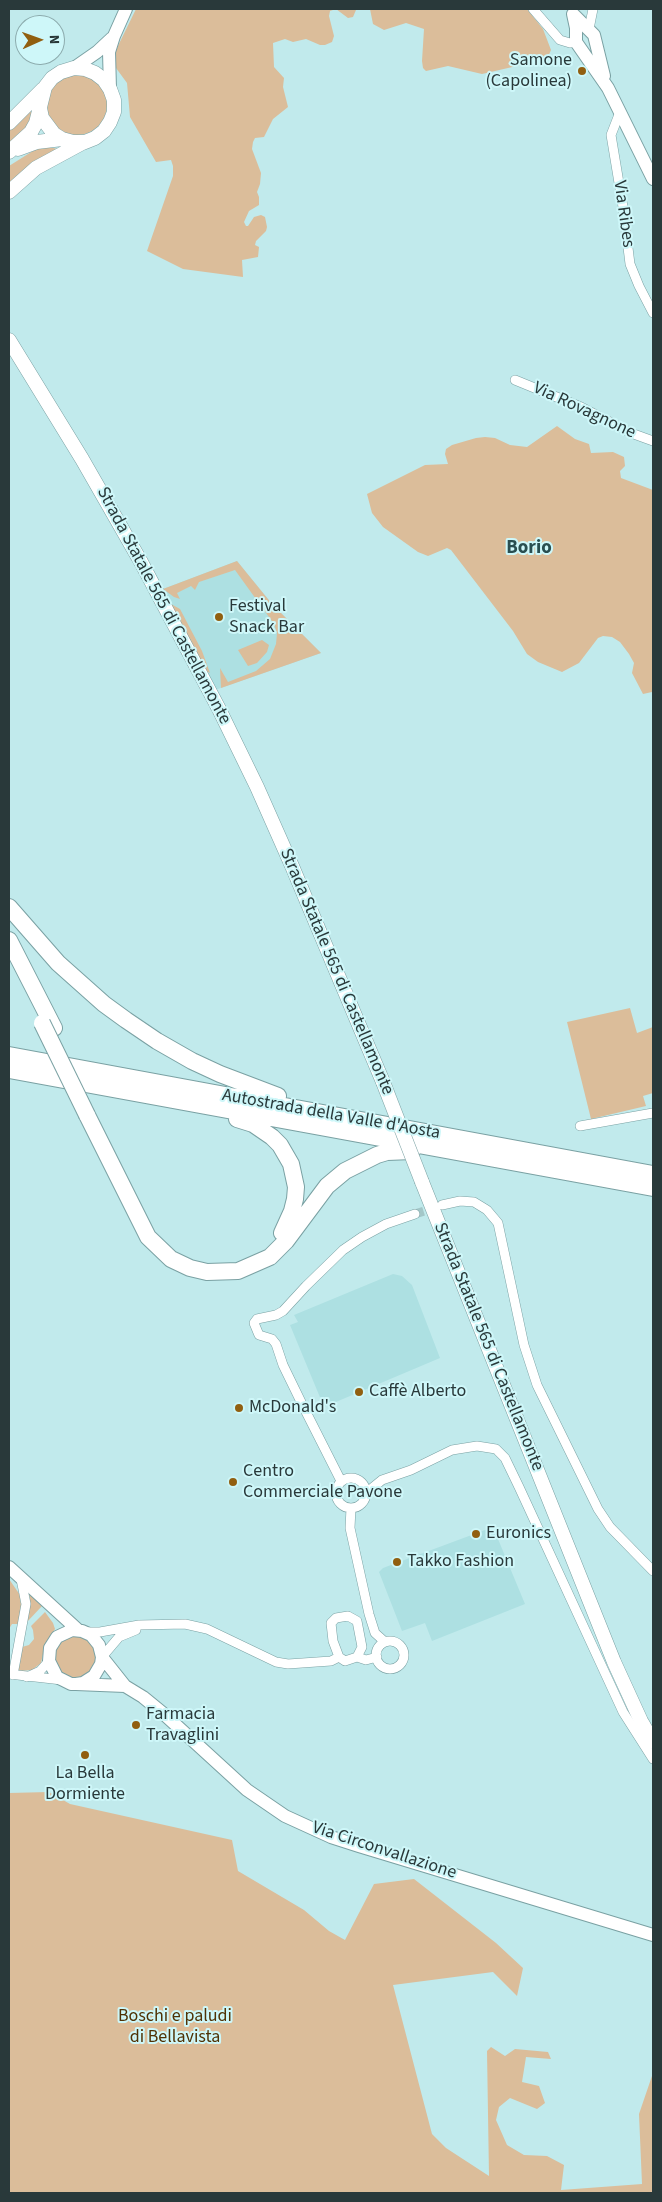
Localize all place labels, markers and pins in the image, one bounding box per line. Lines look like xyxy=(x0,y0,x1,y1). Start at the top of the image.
place label: Samone (Capolinea) xyxy=(485,50,572,92)
marker: Samone (Capolinea) xyxy=(576,65,588,77)
place label: Festival Snack Bar xyxy=(229,596,304,638)
marker: Festival Snack Bar xyxy=(213,611,225,623)
place label: Caffè Alberto xyxy=(369,1381,466,1403)
marker: Caffè Alberto xyxy=(353,1386,365,1398)
place label: McDonald's xyxy=(249,1397,336,1419)
marker: McDonald's xyxy=(233,1402,245,1414)
place label: Centro Commerciale Pavone xyxy=(243,1461,402,1504)
marker: Centro Commerciale Pavone xyxy=(227,1476,239,1488)
place label: Euronics xyxy=(486,1523,551,1545)
marker: Euronics xyxy=(470,1528,482,1540)
place label: Takko Fashion xyxy=(407,1551,514,1573)
marker: Takko Fashion xyxy=(391,1556,403,1568)
place label: Farmacia Travaglini xyxy=(146,1704,219,1746)
marker: Farmacia Travaglini xyxy=(130,1719,142,1731)
marker: La Bella Dormiente xyxy=(79,1749,91,1761)
place label: La Bella Dormiente xyxy=(45,1763,125,1806)

